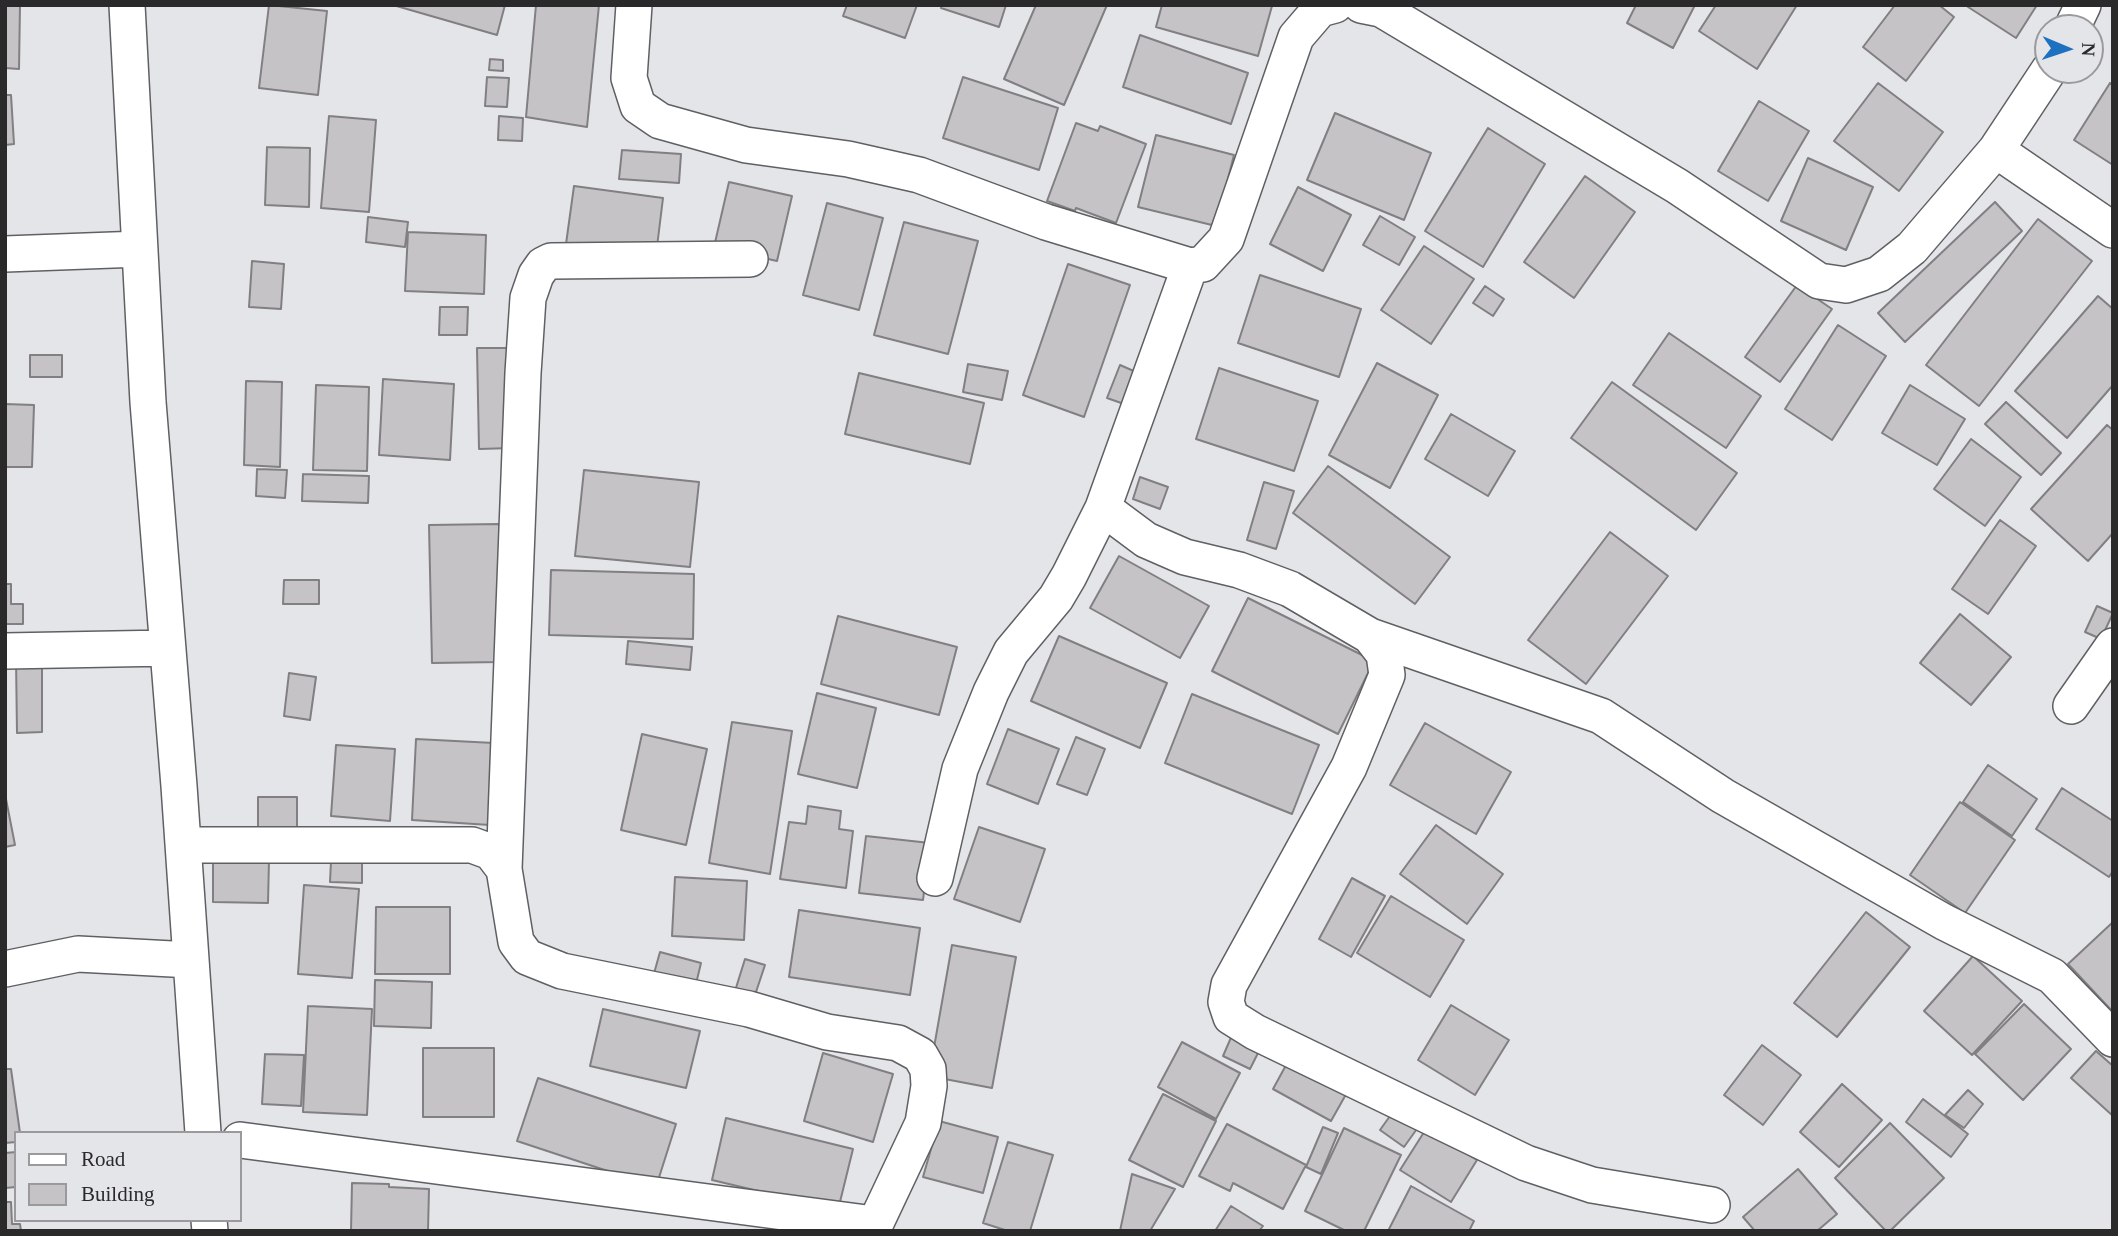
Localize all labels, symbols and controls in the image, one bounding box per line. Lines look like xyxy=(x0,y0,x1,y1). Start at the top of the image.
north arrow xyxy=(2034,14,2104,84)
text: N xyxy=(2078,42,2099,57)
legend xyxy=(14,1131,242,1222)
text: Road xyxy=(81,1147,125,1171)
text: Building xyxy=(81,1182,155,1206)

